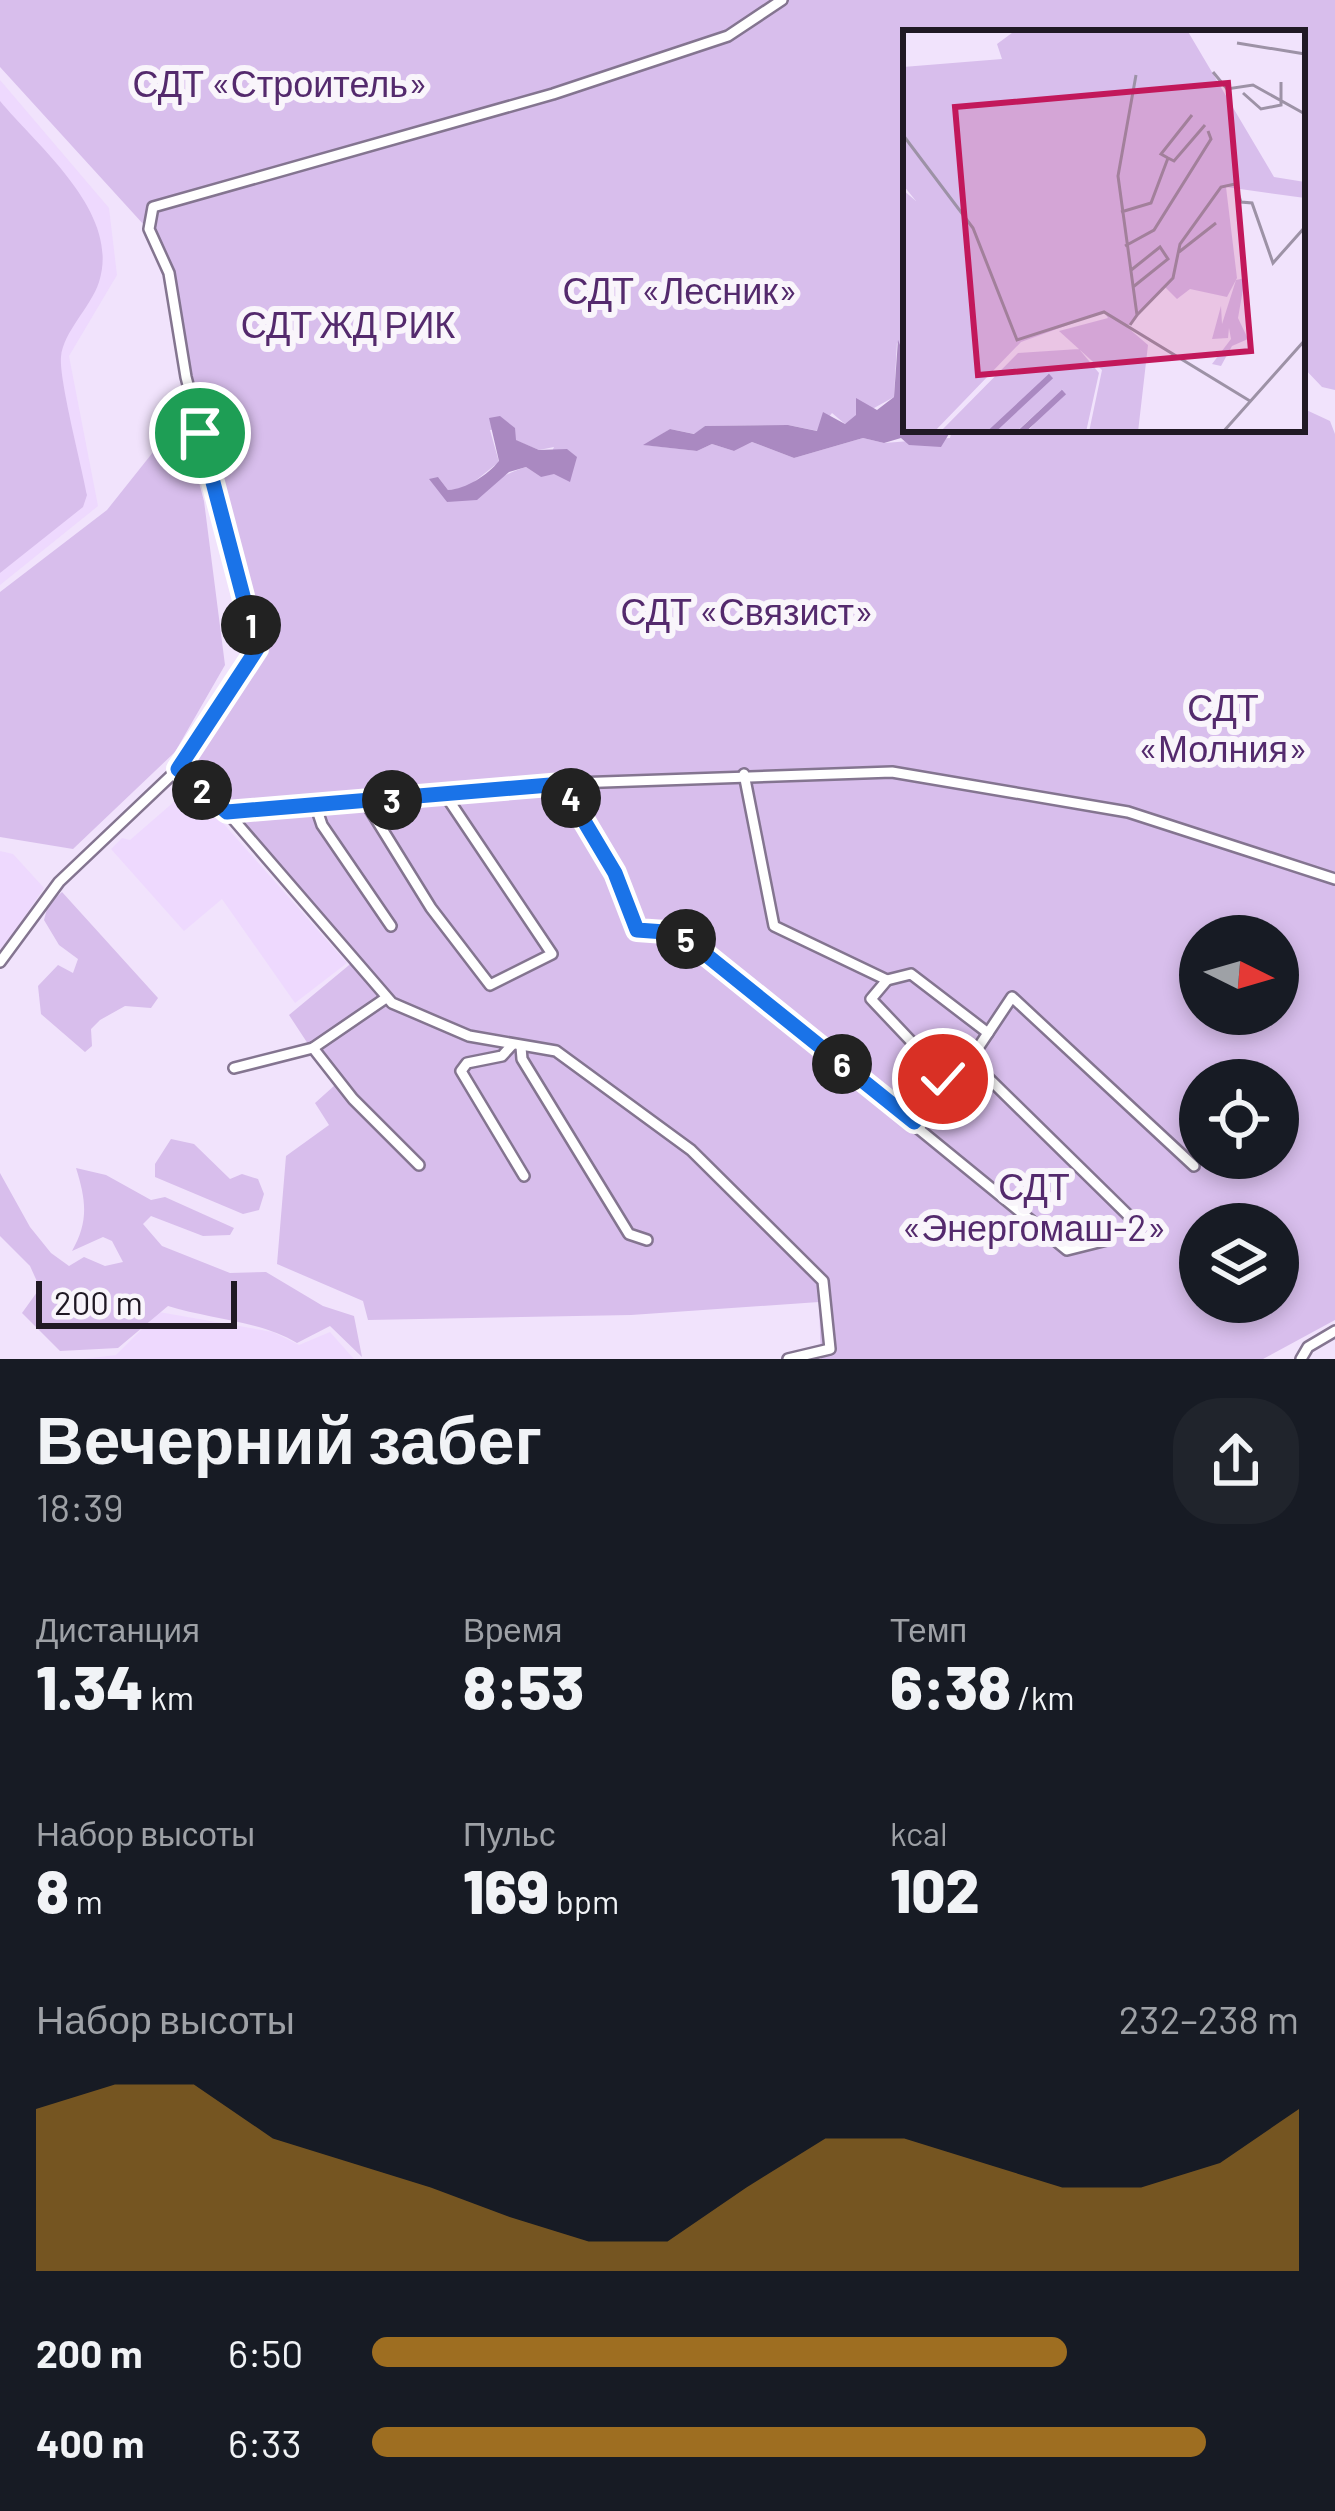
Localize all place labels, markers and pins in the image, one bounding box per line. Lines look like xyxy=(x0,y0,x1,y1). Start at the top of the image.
pin xyxy=(149,382,251,484)
pin: 1 xyxy=(221,595,281,655)
pin: 2 xyxy=(172,760,232,820)
pin: 4 xyxy=(541,768,601,828)
pin: 3 xyxy=(362,770,422,830)
pin: 5 xyxy=(656,909,716,969)
pin xyxy=(892,1028,994,1130)
pin: 6 xyxy=(812,1034,872,1094)

